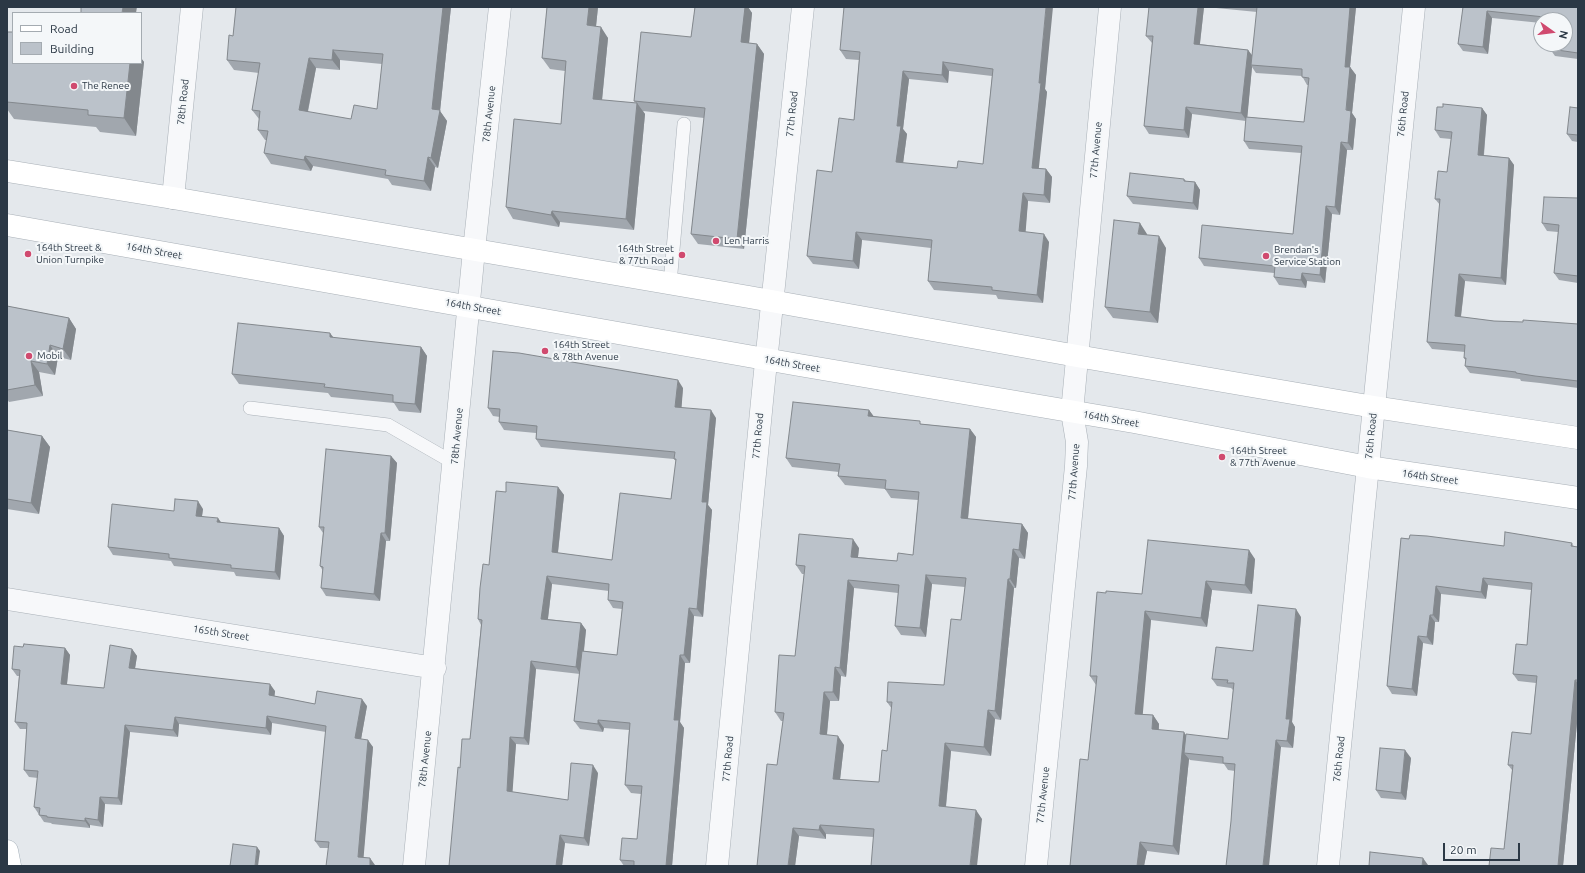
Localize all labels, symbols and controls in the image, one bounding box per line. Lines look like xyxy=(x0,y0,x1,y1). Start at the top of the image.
legend xyxy=(12,12,142,64)
north arrow xyxy=(1533,12,1573,52)
text: Road xyxy=(50,22,78,35)
text: N xyxy=(1557,29,1570,40)
text: Building xyxy=(50,42,94,55)
street label: 78th Road xyxy=(175,78,191,126)
place label: The Renee xyxy=(82,80,130,92)
marker: The Renee xyxy=(69,81,79,91)
street label: 78th Avenue xyxy=(480,85,498,143)
street label: 77th Road xyxy=(784,90,800,138)
street label: 76th Road xyxy=(1395,90,1411,138)
street label: 77th Avenue xyxy=(1088,121,1104,179)
place label: Len Harris xyxy=(724,235,769,247)
marker: Len Harris xyxy=(711,236,721,246)
street label: 164th Street xyxy=(125,240,183,262)
place label: 164th Street & Union Turnpike xyxy=(36,242,104,266)
place label: 164th Street & 77th Road xyxy=(617,243,674,266)
place label: Brendan's Service Station xyxy=(1274,244,1341,268)
marker: 164th Street & Union Turnpike xyxy=(23,249,33,259)
marker: 164th Street & 77th Road xyxy=(677,250,687,260)
marker: Brendan's Service Station xyxy=(1261,251,1271,261)
street label: 164th Street xyxy=(444,296,502,318)
place label: 164th Street & 78th Avenue xyxy=(553,339,619,362)
marker: 164th Street & 78th Avenue xyxy=(540,346,550,356)
place label: Mobil xyxy=(37,350,62,362)
marker: Mobil xyxy=(24,351,34,361)
street label: 164th Street xyxy=(763,353,821,375)
street label: 78th Avenue xyxy=(449,407,465,465)
street label: 164th Street xyxy=(1082,408,1140,430)
street label: 77th Road xyxy=(750,412,766,460)
street label: 76th Road xyxy=(1363,412,1379,460)
street label: 77th Avenue xyxy=(1066,443,1082,501)
place label: 164th Street & 77th Avenue xyxy=(1230,445,1296,468)
marker: 164th Street & 77th Avenue xyxy=(1217,452,1227,462)
street label: 164th Street xyxy=(1401,467,1459,487)
street label: 165th Street xyxy=(192,623,250,643)
street label: 78th Avenue xyxy=(416,730,434,788)
street label: 77th Road xyxy=(720,735,736,783)
street label: 76th Road xyxy=(1331,735,1347,783)
street label: 77th Avenue xyxy=(1034,766,1052,824)
scale bar xyxy=(1445,835,1522,861)
text: 20 m xyxy=(1450,843,1477,856)

